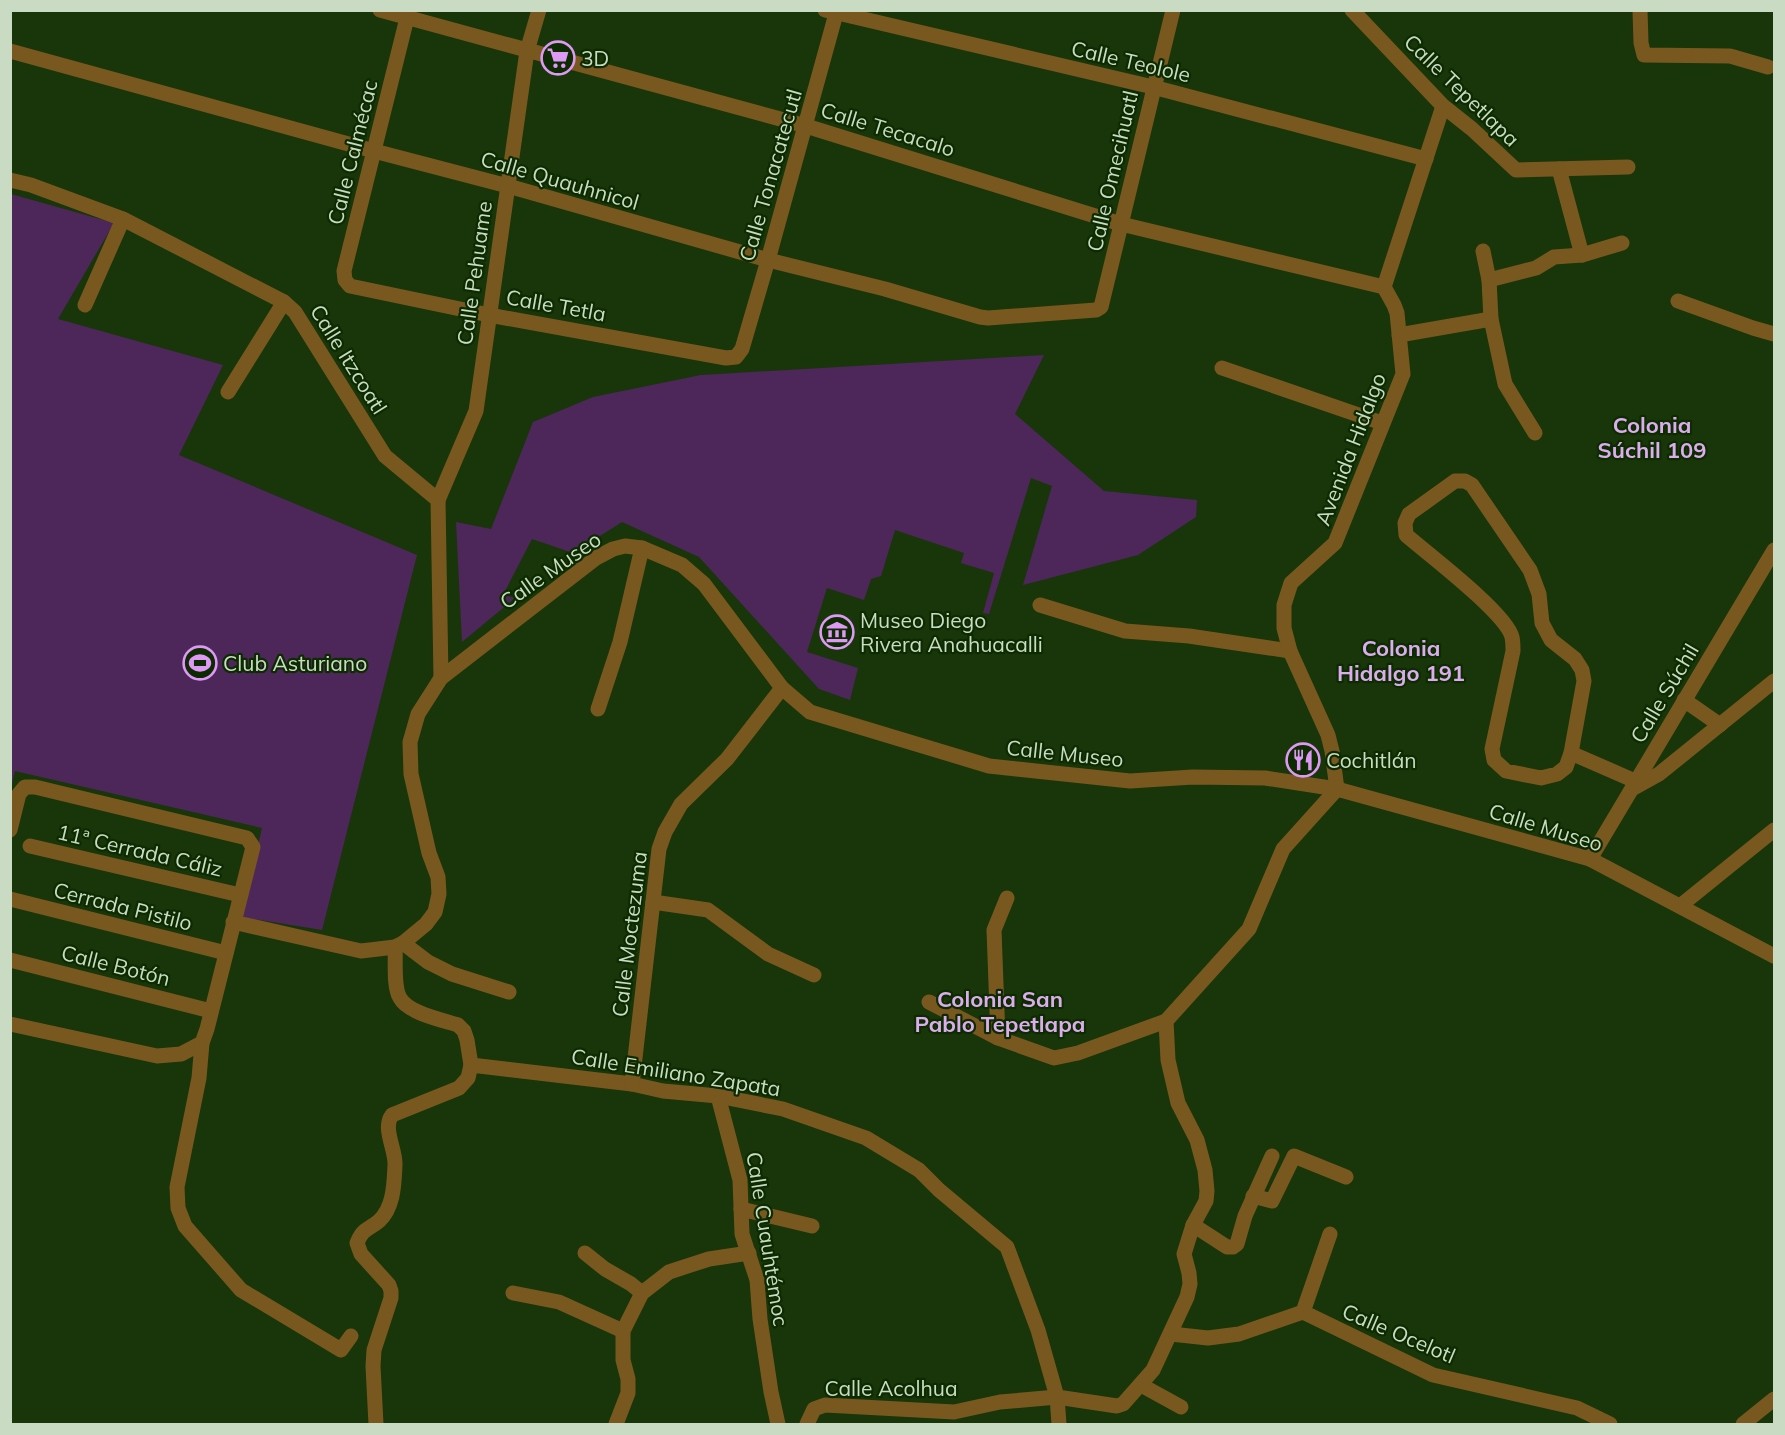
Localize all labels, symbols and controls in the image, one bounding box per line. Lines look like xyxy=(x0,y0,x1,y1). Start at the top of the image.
street label: Calle Tepetlapa xyxy=(1399,28,1525,152)
street label: Calle Teolole xyxy=(1069,35,1193,87)
supermarket icon: 3D xyxy=(540,40,576,76)
place label: 3D xyxy=(581,45,609,71)
street label: Calle Calmécac xyxy=(321,77,383,227)
street label: Calle Tonacatecutl xyxy=(733,86,807,264)
street label: Calle Omecihuatl xyxy=(1081,88,1143,254)
street label: Calle Tecacalo xyxy=(818,96,958,162)
street label: Calle Quauhnicol xyxy=(478,145,642,215)
street label: Calle Pehuame xyxy=(451,199,497,347)
street label: Calle Tetla xyxy=(504,283,608,327)
street label: Calle Itzcoatl xyxy=(305,299,393,419)
street label: Avenida Hidalgo xyxy=(1309,369,1391,529)
district label: Colonia Súchil 109 xyxy=(1598,411,1706,464)
street label: Calle Museo xyxy=(494,526,606,614)
place label: Museo Diego Rivera Anahuacalli xyxy=(860,607,1043,657)
museum icon: Museo Diego Rivera Anahuacalli xyxy=(819,614,855,650)
district label: Colonia Hidalgo 191 xyxy=(1337,634,1465,687)
street label: Calle Súchil xyxy=(1624,639,1704,747)
sports icon: Club Asturiano xyxy=(182,645,218,681)
place label: Club Asturiano xyxy=(223,650,367,676)
street label: Calle Museo xyxy=(1005,734,1125,772)
restaurant icon: Cochitlán xyxy=(1285,742,1321,778)
place label: Cochitlán xyxy=(1326,747,1417,773)
street label: Calle Museo xyxy=(1486,797,1606,857)
street label: 11ª Cerrada Cáliz xyxy=(55,818,225,882)
street label: Calle Moctezuma xyxy=(606,850,652,1018)
street label: Cerrada Pistilo xyxy=(51,876,195,936)
street label: Calle Botón xyxy=(59,939,173,991)
district label: Colonia San Pablo Tepetlapa xyxy=(915,985,1085,1038)
street label: Calle Emiliano Zapata xyxy=(569,1043,783,1101)
street label: Calle Cuauhtémoc xyxy=(741,1150,795,1328)
street label: Calle Ocelotl xyxy=(1338,1297,1460,1369)
street label: Calle Acolhua xyxy=(824,1375,958,1401)

